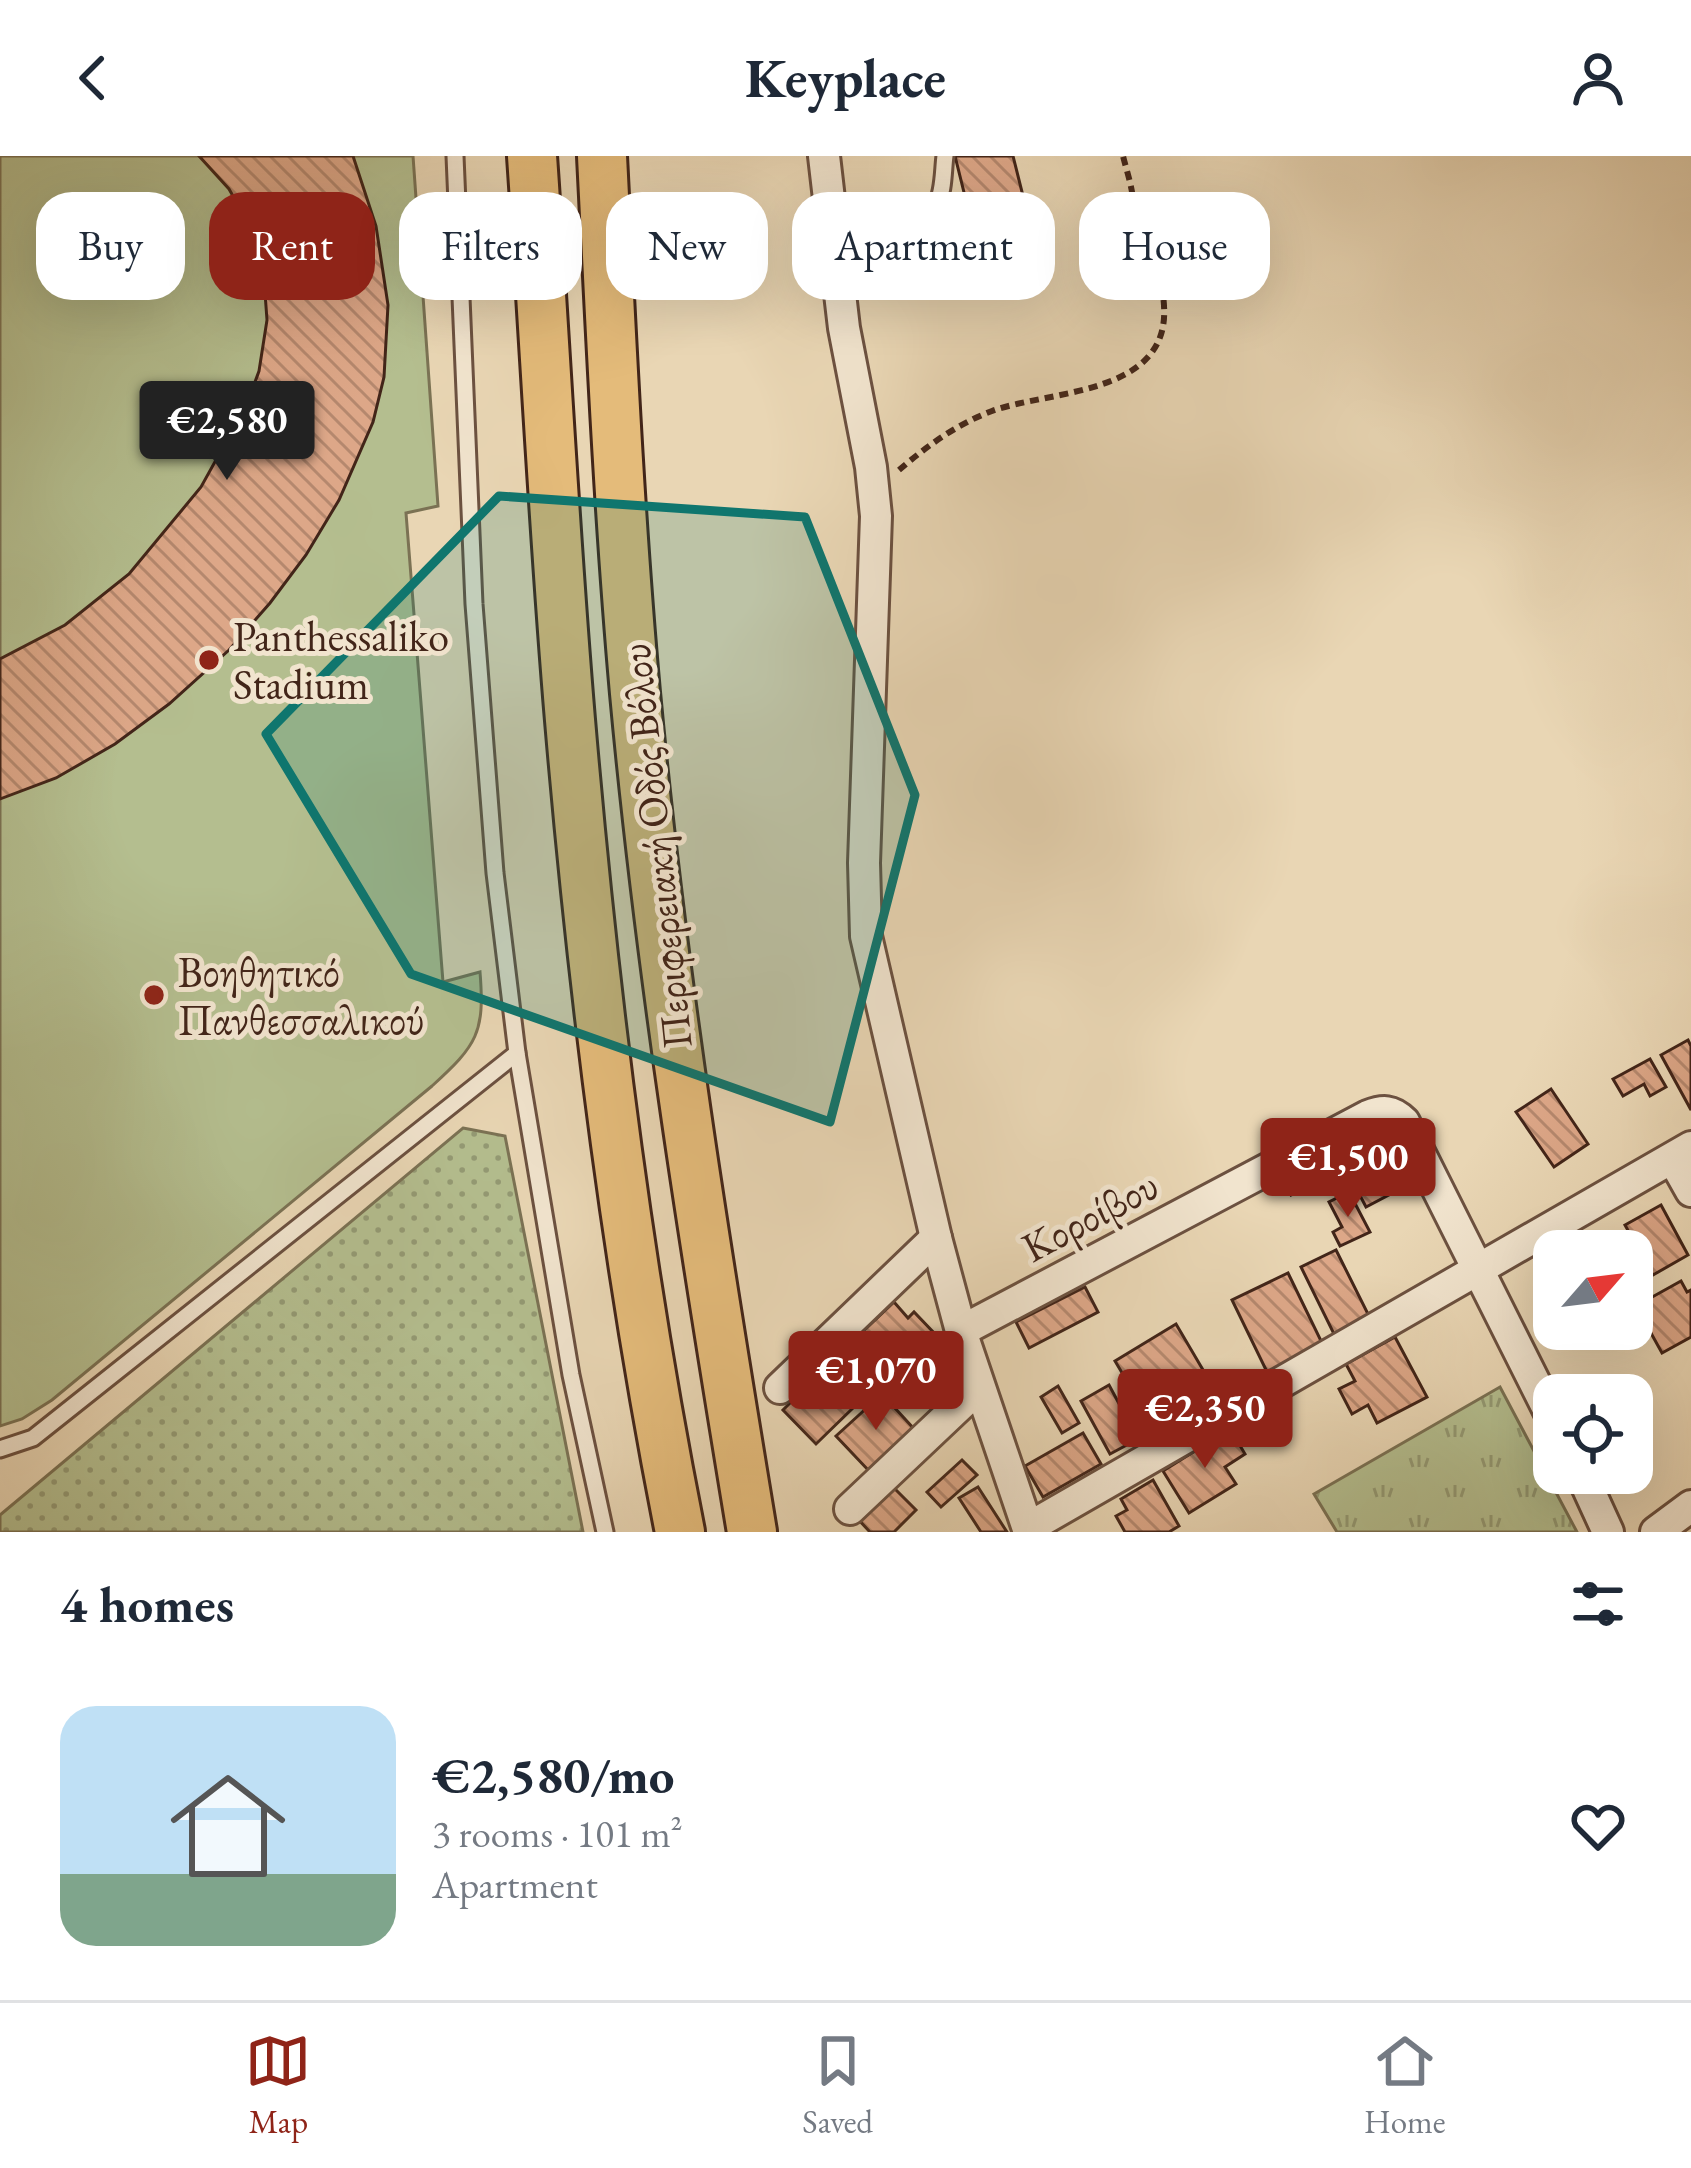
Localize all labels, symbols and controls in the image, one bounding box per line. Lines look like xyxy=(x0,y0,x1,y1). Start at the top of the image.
text: Keyplace xyxy=(745,43,946,113)
icon: back xyxy=(60,45,126,111)
icon: person xyxy=(1565,45,1631,111)
chip: Buy xyxy=(36,192,185,300)
chip: Rent xyxy=(209,192,375,300)
chip: Filters xyxy=(399,192,582,300)
chip: New xyxy=(606,192,768,300)
chip: Apartment xyxy=(792,192,1055,300)
chip: House xyxy=(1079,192,1270,300)
pin: €2,580 xyxy=(129,381,325,483)
text: €2,580 xyxy=(167,394,287,445)
place label: Panthessaliko Stadium xyxy=(233,609,449,712)
street label: Περιφερειακή Οδός Βόλου xyxy=(607,641,705,1051)
marker: Panthessaliko Stadium xyxy=(196,647,222,673)
place label: Βοηθητικό Πανθεσσαλικού xyxy=(178,944,424,1047)
marker: Βοηθητικό Πανθεσσαλικού xyxy=(141,982,167,1008)
pin: €1,500 xyxy=(1250,1118,1446,1220)
text: €1,500 xyxy=(1288,1131,1408,1182)
street label: Κοροίβου xyxy=(1012,1157,1168,1275)
north arrow xyxy=(1533,1230,1653,1350)
map controls xyxy=(1533,1230,1653,1494)
pin: €1,070 xyxy=(778,1331,974,1433)
text: €1,070 xyxy=(816,1344,936,1395)
pin: €2,350 xyxy=(1107,1369,1303,1471)
button: locate xyxy=(1533,1374,1653,1494)
text: €2,350 xyxy=(1145,1382,1265,1433)
text: 4 homes xyxy=(60,1571,234,1637)
icon: filters xyxy=(1565,1571,1631,1637)
text: €2,580/mo xyxy=(432,1742,675,1808)
icon: home xyxy=(156,1754,300,1898)
icon: heart xyxy=(1565,1793,1631,1859)
text: 3 rooms · 101 m² xyxy=(432,1808,683,1859)
text: Apartment xyxy=(432,1859,598,1910)
tab: Map xyxy=(245,2028,311,2143)
tab: Saved xyxy=(802,2028,873,2143)
tab: Home xyxy=(1364,2028,1446,2143)

